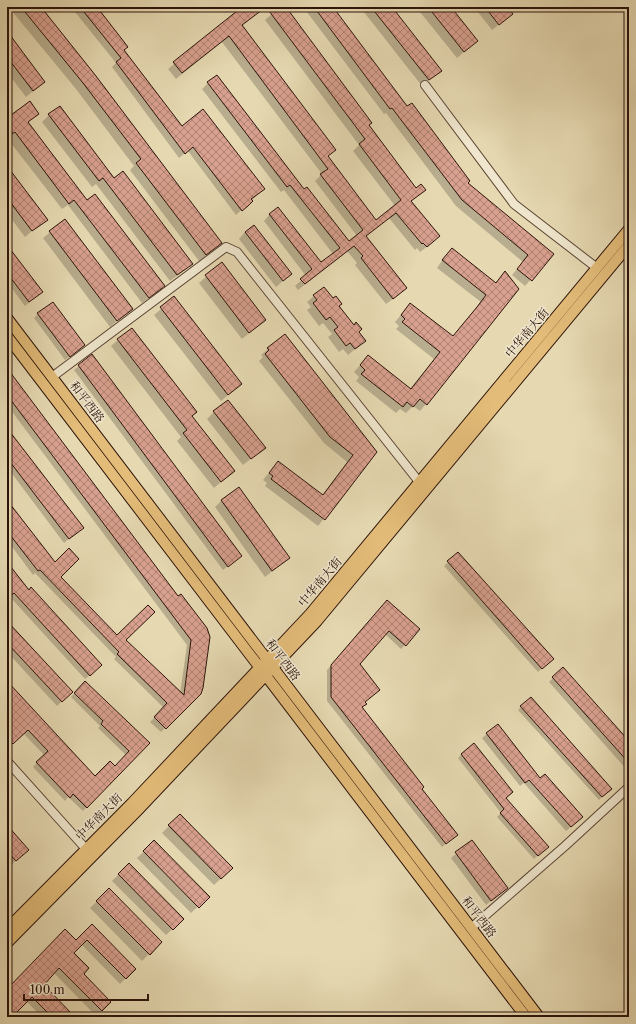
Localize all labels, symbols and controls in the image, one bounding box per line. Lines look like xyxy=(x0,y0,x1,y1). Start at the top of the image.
street label: 中华南大街 xyxy=(502,304,552,360)
street label: 和平西路 xyxy=(67,378,108,425)
street label: 中华南大街 xyxy=(295,553,345,609)
street label: 和平西路 xyxy=(263,636,304,683)
street label: 中华南大街 xyxy=(72,789,126,843)
street label: 和平西路 xyxy=(459,893,500,940)
scale bar xyxy=(24,976,148,1002)
text: 100 m xyxy=(30,982,65,997)

